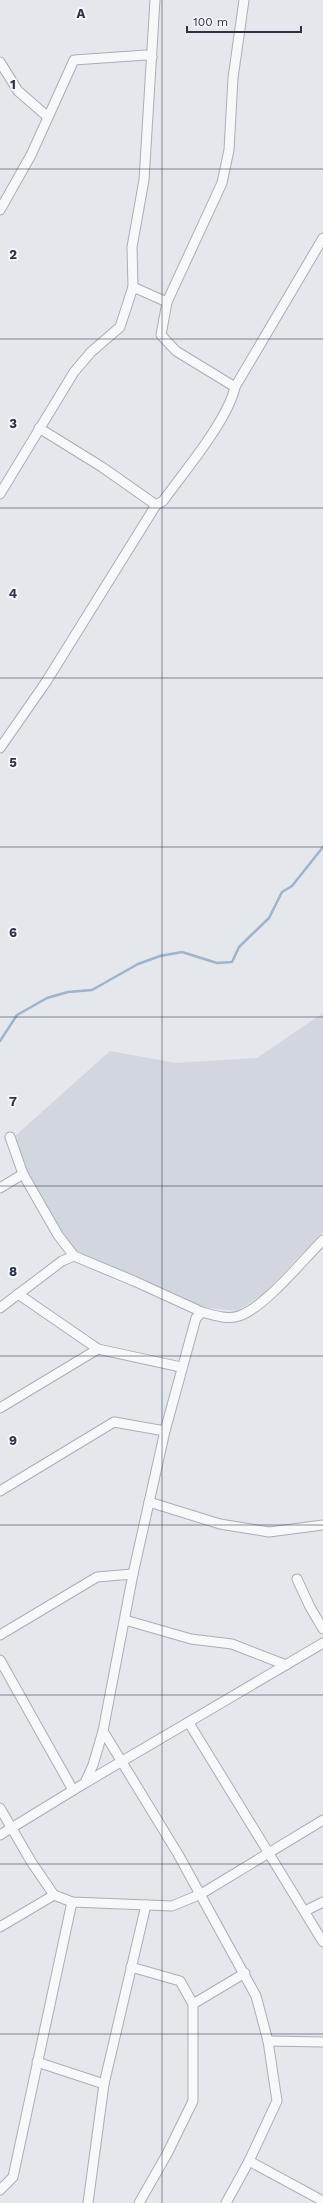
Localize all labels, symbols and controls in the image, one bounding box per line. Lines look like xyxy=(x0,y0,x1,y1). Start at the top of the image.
text: A xyxy=(77,6,86,21)
scale bar xyxy=(187,8,301,34)
text: 100 m xyxy=(193,15,228,29)
text: 1 xyxy=(10,77,16,92)
text: 2 xyxy=(9,247,17,262)
text: 3 xyxy=(9,416,17,431)
text: 4 xyxy=(9,586,18,601)
text: 5 xyxy=(9,755,17,770)
text: 6 xyxy=(9,925,17,940)
text: 7 xyxy=(9,1094,17,1109)
text: 8 xyxy=(9,1264,17,1279)
text: 9 xyxy=(9,1433,17,1448)

